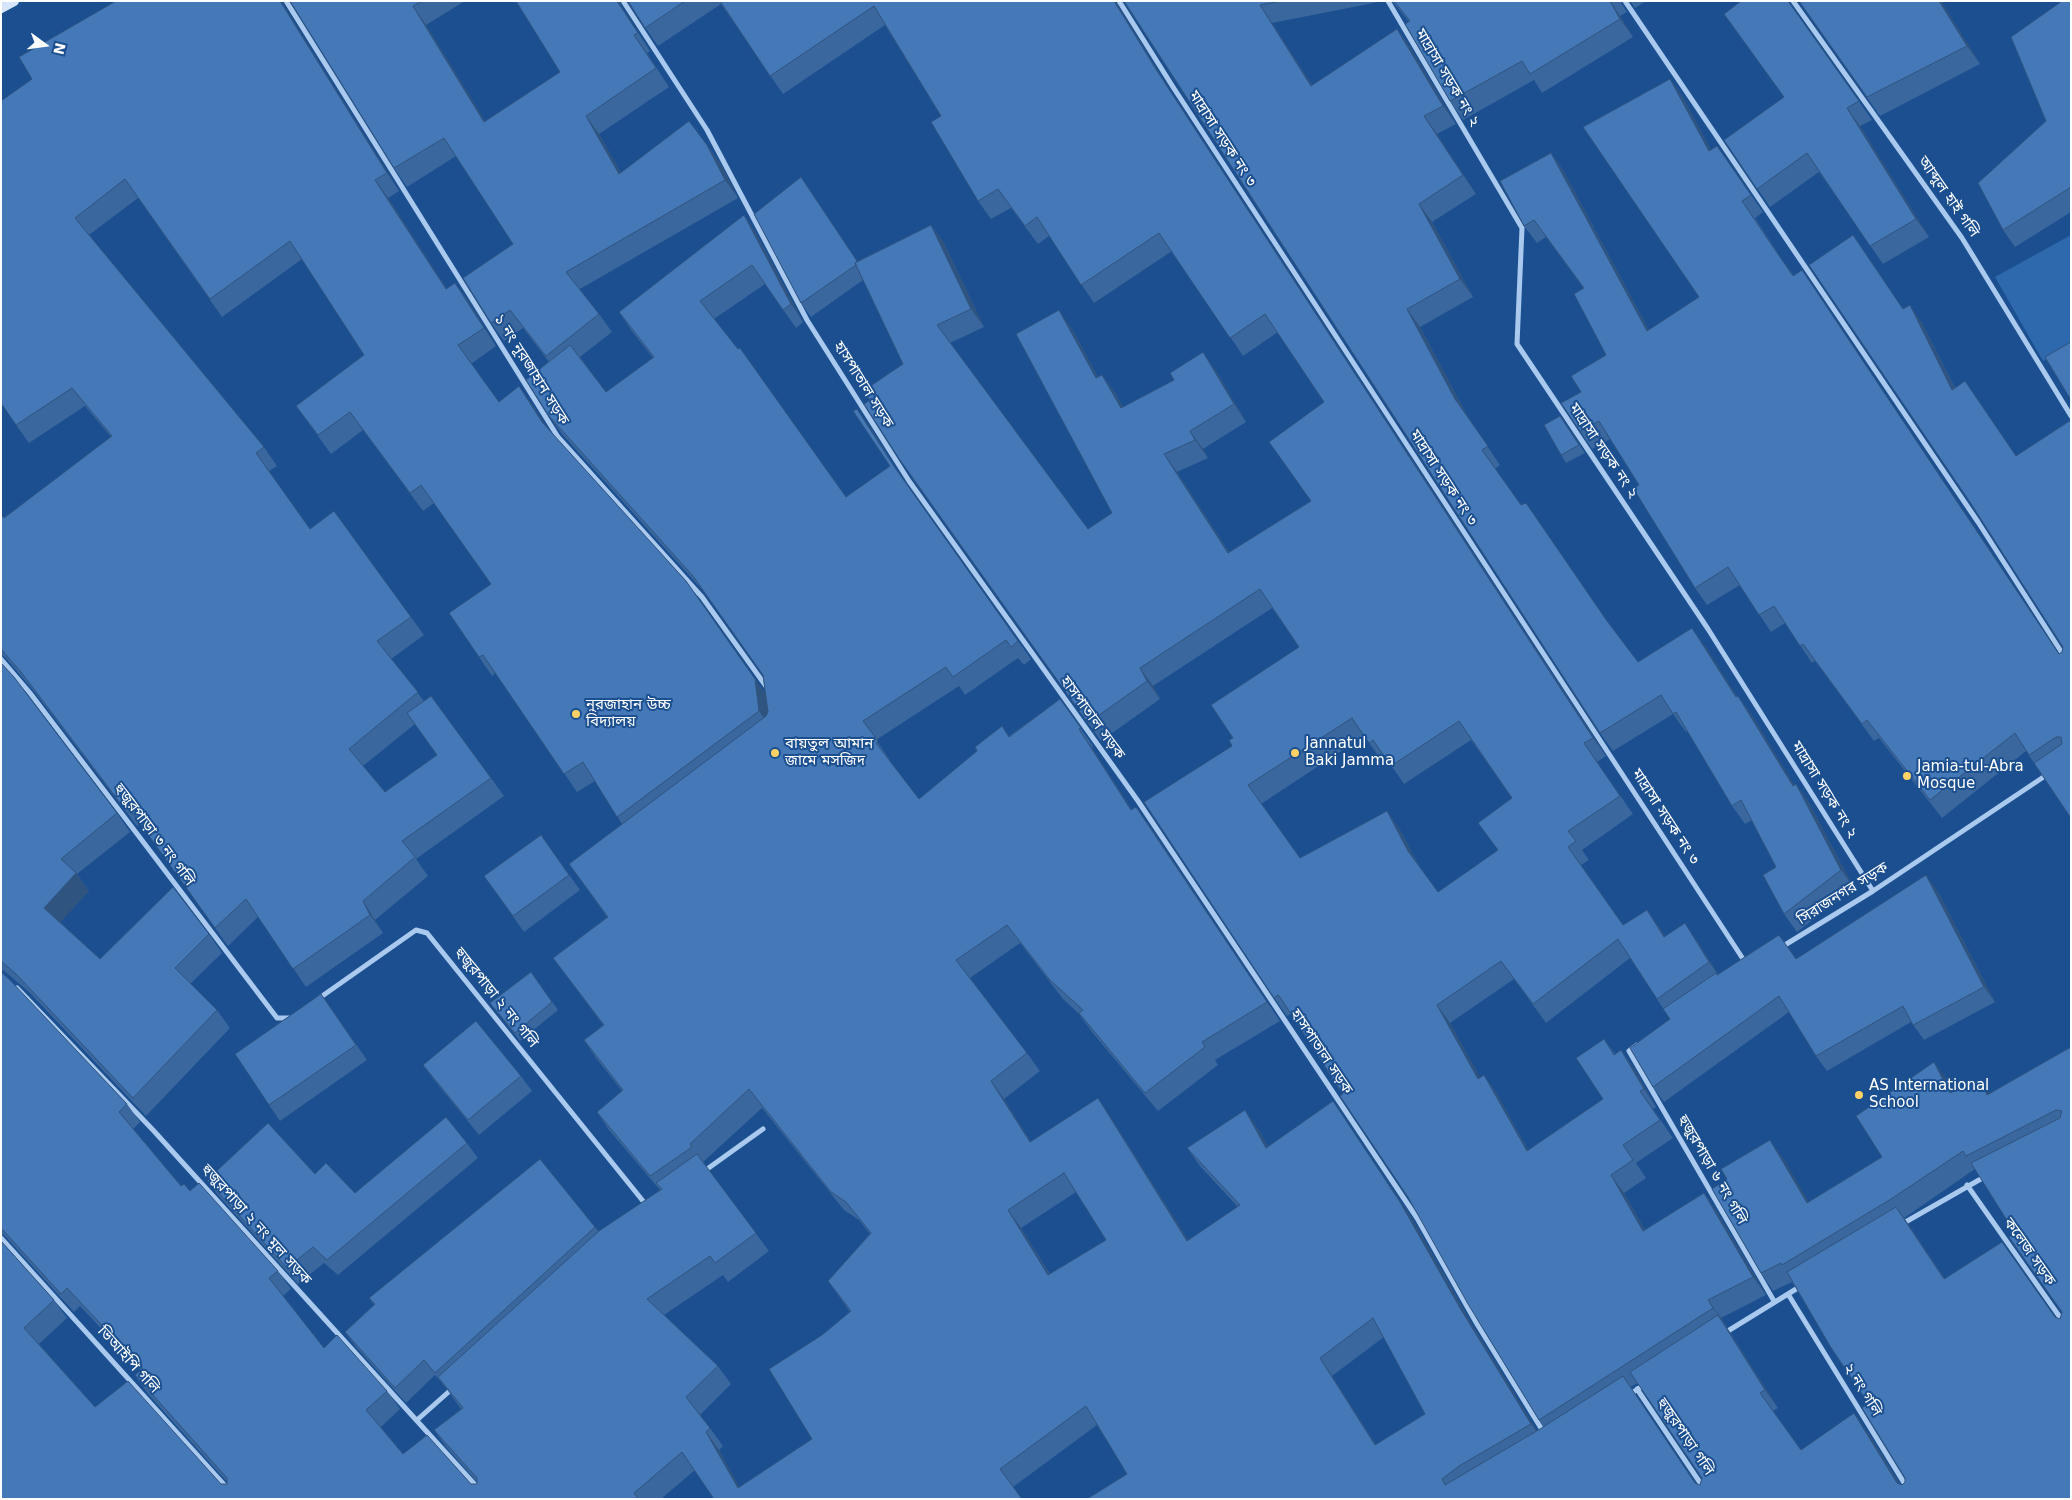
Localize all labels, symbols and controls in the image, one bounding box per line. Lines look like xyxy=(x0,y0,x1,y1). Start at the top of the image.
north arrow xyxy=(20,20,70,70)
street label: মাদ্রাসা সড়ক নং ২ xyxy=(1411,26,1483,130)
text: N xyxy=(50,41,69,56)
street label: মাদ্রাসা সড়ক নং ৩ xyxy=(1184,88,1260,190)
street label: আব্দুল হাই গলি xyxy=(1913,153,1983,241)
street label: ১ নং নূরজাহান সড়ক xyxy=(490,311,572,429)
street label: হাসপাতাল সড়ক xyxy=(829,338,897,432)
street label: মাদ্রাসা সড়ক নং ২ xyxy=(1565,400,1641,502)
street label: মাদ্রাসা সড়ক নং ৩ xyxy=(1405,427,1481,529)
street label: হাসপাতাল সড়ক xyxy=(1056,673,1128,763)
place label: নুরজাহান উচ্চ বিদ্যালয় xyxy=(586,696,671,731)
marker: নুরজাহান উচ্চ বিদ্যালয় xyxy=(570,708,582,720)
place label: বায়তুল আমান জামে মসজিদ xyxy=(785,735,873,770)
place label: Jannatul Baki Jamma xyxy=(1305,735,1394,770)
street label: মাদ্রাসা সড়ক নং ২ xyxy=(1787,738,1861,842)
marker: বায়তুল আমান জামে মসজিদ xyxy=(769,747,781,759)
marker: Jannatul Baki Jamma xyxy=(1289,747,1301,759)
place label: Jamia-tul-Abra Mosque xyxy=(1917,758,2024,793)
street label: মাদ্রাসা সড়ক নং ৩ xyxy=(1627,766,1703,868)
marker: Jamia-tul-Abra Mosque xyxy=(1901,770,1913,782)
street label: হুজুরপাড়া ৩ নং গলি xyxy=(110,780,198,890)
street label: সিরাজনগর সড়ক xyxy=(1794,859,1892,929)
street label: হুজুরপাড়া ২ নং গলি xyxy=(450,945,542,1051)
street label: হাসপাতাল সড়ক xyxy=(1286,1006,1356,1098)
place label: AS International School xyxy=(1869,1077,1989,1112)
marker: AS International School xyxy=(1853,1089,1865,1101)
street label: হুজুরপাড়া ৬ নং গলি xyxy=(1673,1112,1751,1228)
street label: হুজুরপাড়া ২ নং মূল সড়ক xyxy=(197,1161,315,1289)
street label: কলেজ সড়ক xyxy=(1999,1215,2059,1289)
street label: ভিআইপি গলি xyxy=(93,1323,163,1397)
street label: ২ নং গলি xyxy=(1839,1360,1885,1420)
street label: হুজুরপাড়া গলি xyxy=(1653,1395,1717,1479)

